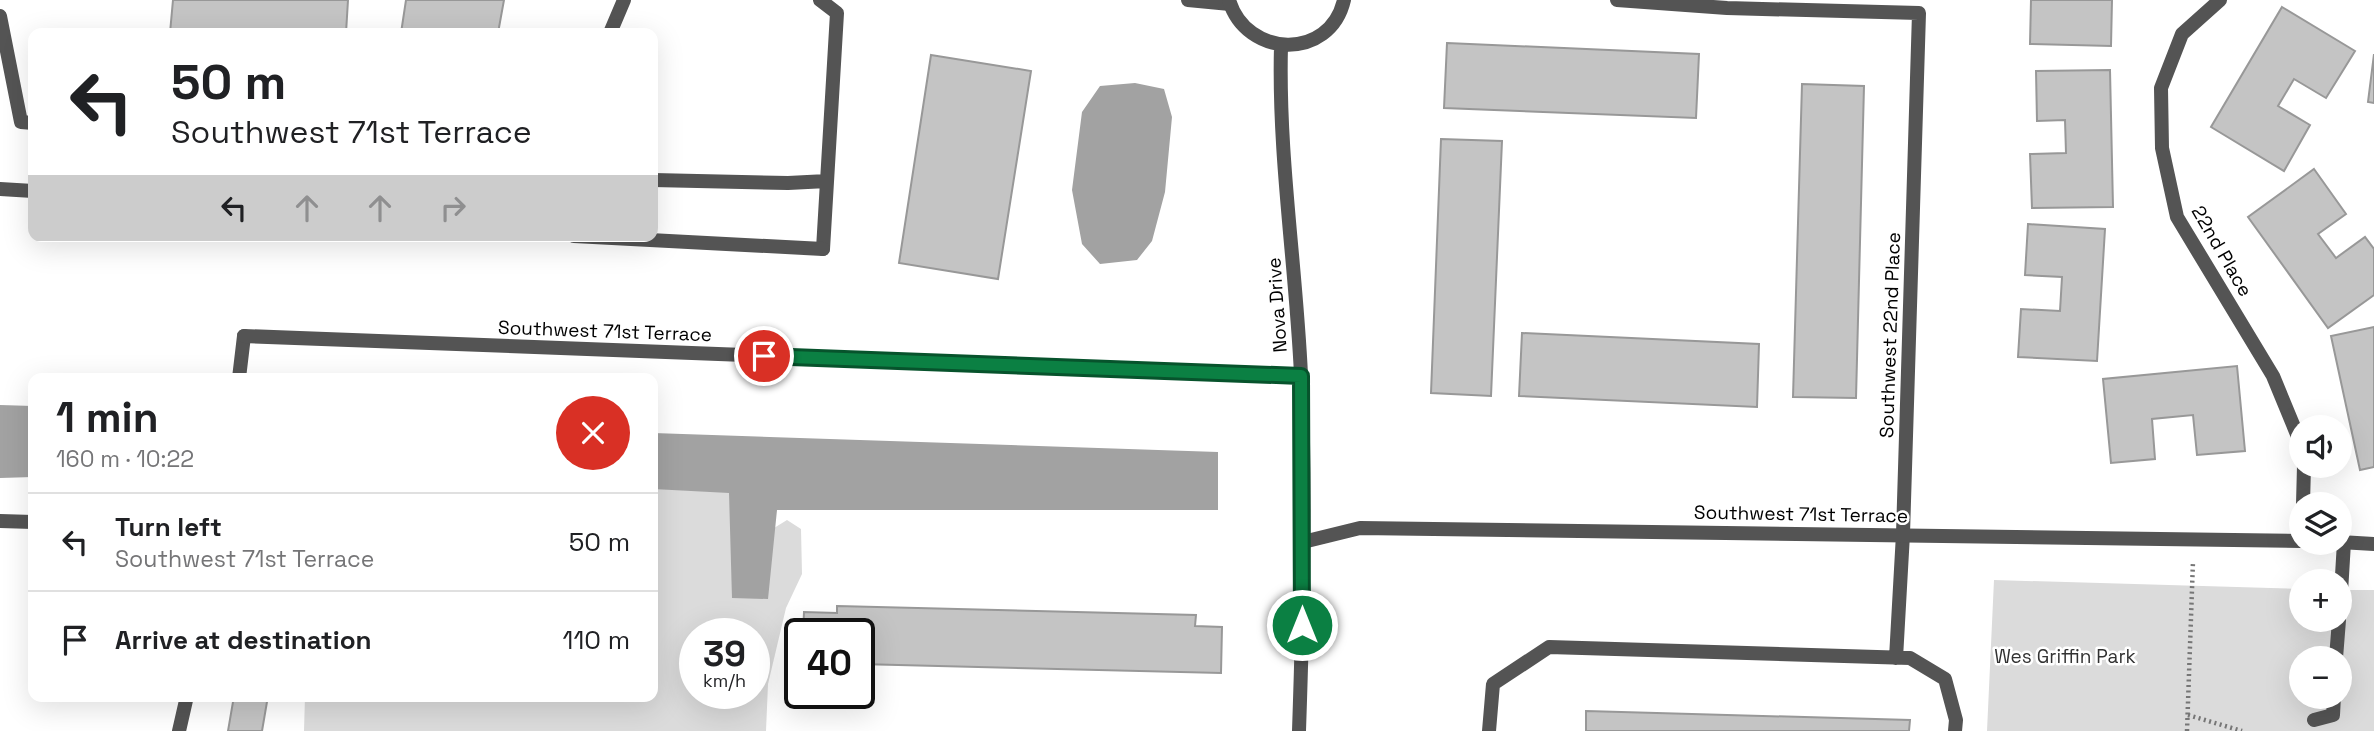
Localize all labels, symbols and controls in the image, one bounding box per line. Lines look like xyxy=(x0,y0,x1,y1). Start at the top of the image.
text: 50 m xyxy=(171,51,286,113)
icon: left xyxy=(56,56,147,147)
text: Southwest 71st Terrace xyxy=(171,112,532,152)
icon: left xyxy=(215,189,253,227)
icon: ahead xyxy=(288,189,326,227)
icon: ahead xyxy=(361,189,399,227)
icon: right xyxy=(434,189,472,227)
street label: 22nd Place xyxy=(2186,201,2258,301)
street label: Southwest 22nd Place xyxy=(1874,232,1906,438)
street label: Nova Drive xyxy=(1261,257,1293,353)
street label: Southwest 71st Terrace xyxy=(498,315,712,347)
pin xyxy=(734,326,794,386)
icon: arrive xyxy=(745,337,783,375)
text: 1 min xyxy=(56,391,159,444)
button: close xyxy=(556,396,630,470)
map controls xyxy=(2289,415,2352,709)
button: sound xyxy=(2289,415,2352,478)
text: 160 m · 10:22 xyxy=(56,444,194,474)
button: layers xyxy=(2289,492,2352,555)
street label: Southwest 71st Terrace xyxy=(1694,500,1908,528)
text: Turn left xyxy=(115,510,222,544)
icon: left xyxy=(56,523,94,561)
text: 50 m xyxy=(569,525,630,559)
text: Southwest 71st Terrace xyxy=(115,544,374,574)
button: + xyxy=(2289,569,2352,632)
position arrow xyxy=(1265,588,1339,662)
speed limit sign: 40 xyxy=(784,618,875,709)
icon: arrive xyxy=(56,621,94,659)
text: Arrive at destination xyxy=(115,623,372,657)
text: 110 m xyxy=(563,623,630,657)
text: 39 xyxy=(703,632,746,676)
park label: Wes Griffin Park xyxy=(1994,644,2136,669)
button: − xyxy=(2289,646,2352,709)
text: km/h xyxy=(703,669,746,692)

